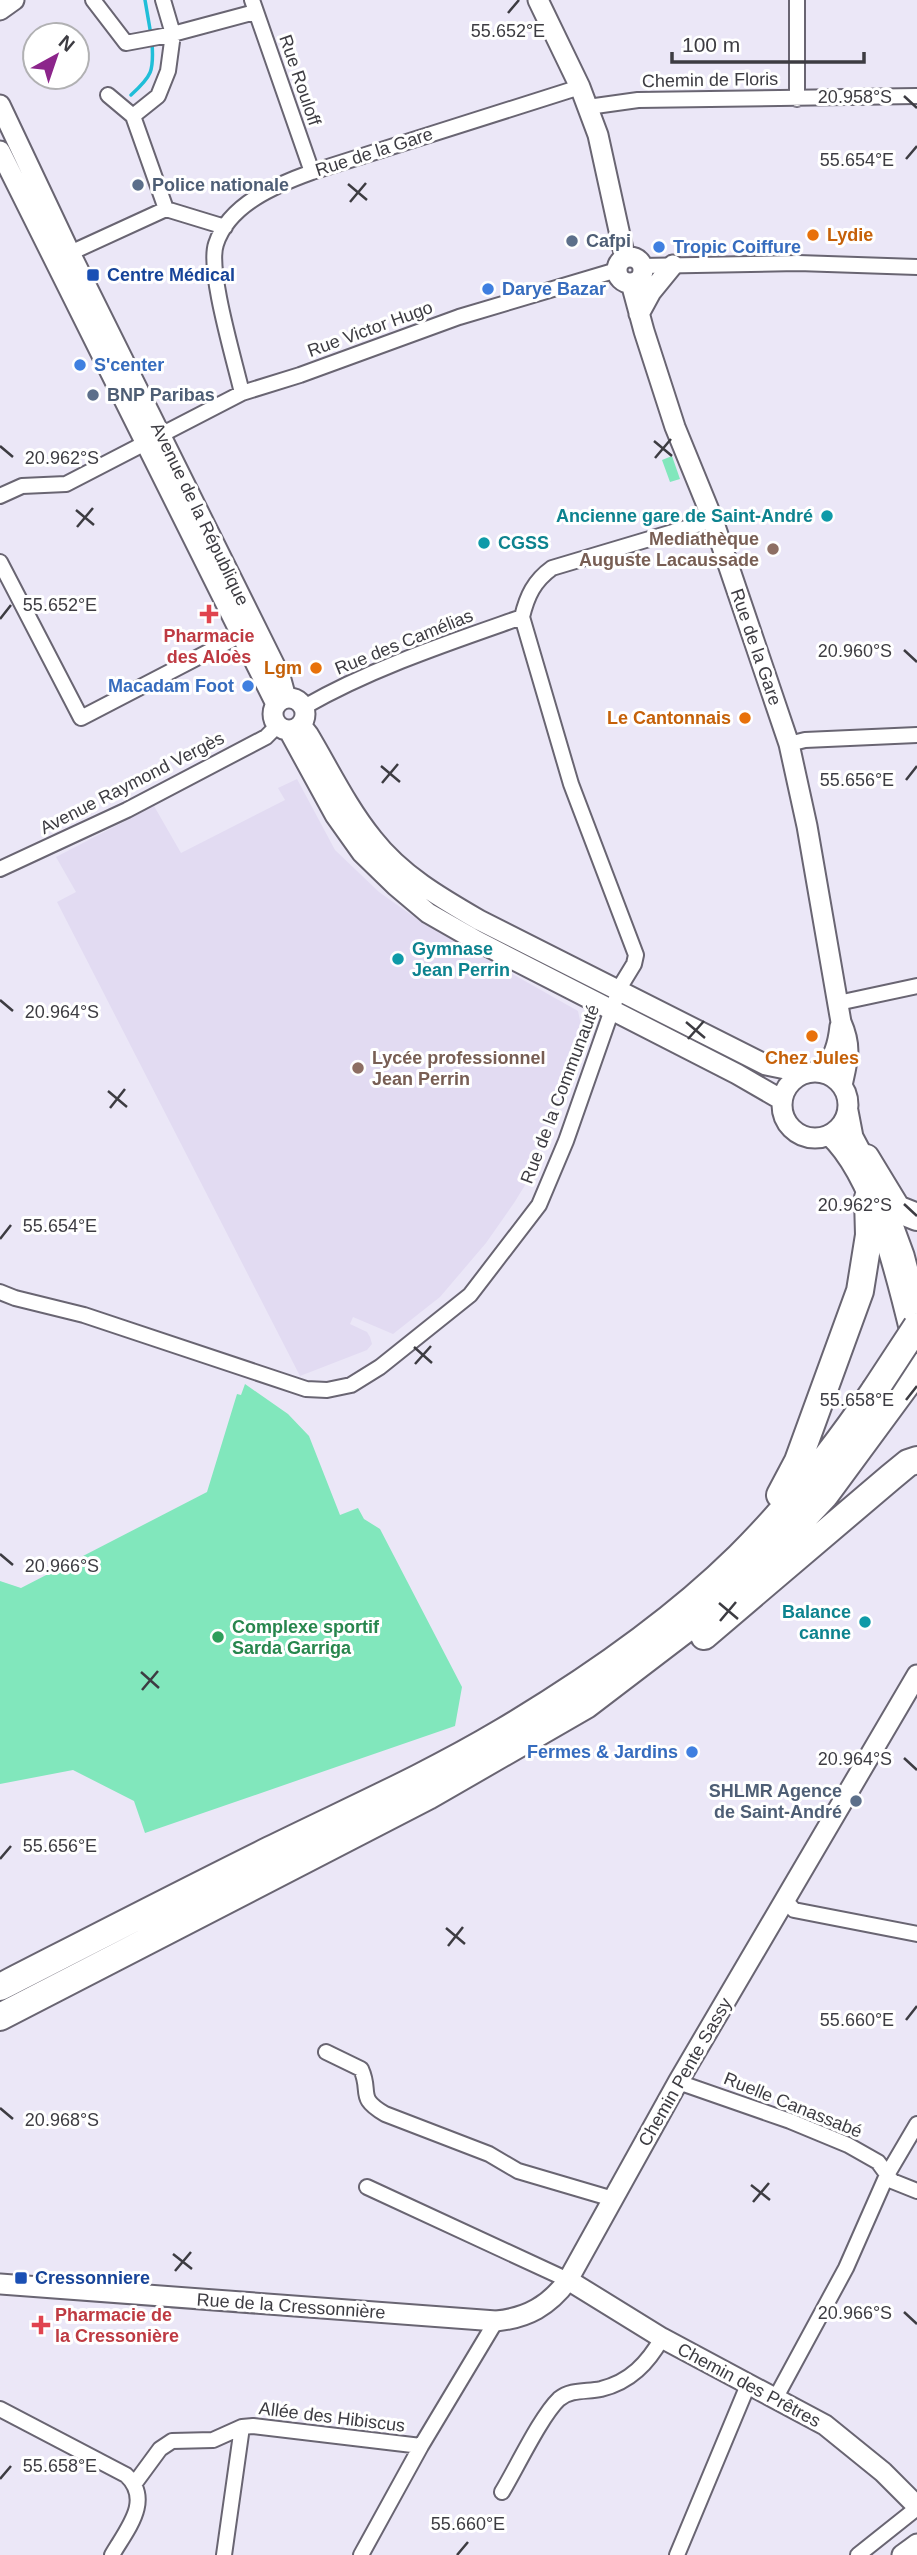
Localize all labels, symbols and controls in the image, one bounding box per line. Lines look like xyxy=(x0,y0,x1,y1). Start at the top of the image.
north arrow xyxy=(21,21,91,91)
text: 55.652°E xyxy=(471,21,545,41)
scale bar xyxy=(672,21,864,65)
text: N xyxy=(55,31,79,56)
street label: Rue Rouloff xyxy=(275,32,325,129)
text: 100 m xyxy=(682,33,740,56)
street label: Chemin de Floris xyxy=(642,69,778,91)
text: 20.958°S xyxy=(818,87,892,107)
street label: Rue de la Gare xyxy=(313,124,435,180)
text: 55.654°E xyxy=(820,150,894,170)
place label: Police nationale xyxy=(152,175,289,195)
marker: Police nationale xyxy=(130,177,146,193)
place label: Lydie xyxy=(827,225,873,245)
marker: Lydie xyxy=(805,227,821,243)
place label: Cafpi xyxy=(586,231,631,251)
marker: Cafpi xyxy=(564,233,580,249)
place label: Tropic Coiffure xyxy=(673,237,801,257)
marker: Tropic Coiffure xyxy=(651,239,667,255)
place label: Centre Médical xyxy=(107,265,235,285)
marker: Centre Médical xyxy=(85,267,101,283)
place label: Darye Bazar xyxy=(502,279,606,299)
marker: Darye Bazar xyxy=(480,281,496,297)
street label: Rue Victor Hugo xyxy=(305,297,435,361)
place label: S'center xyxy=(94,355,164,375)
marker: S'center xyxy=(72,357,88,373)
place label: BNP Paribas xyxy=(107,385,215,405)
marker: BNP Paribas xyxy=(85,387,101,403)
street label: Avenue de la République xyxy=(147,419,253,609)
text: 20.962°S xyxy=(25,448,99,468)
place label: Ancienne gare de Saint-André xyxy=(556,506,813,526)
marker: Ancienne gare de Saint-André xyxy=(819,508,835,524)
place label: Mediathèque Auguste Lacaussade xyxy=(579,529,759,570)
place label: CGSS xyxy=(498,533,549,553)
marker: CGSS xyxy=(476,535,492,551)
marker: Mediathèque Auguste Lacaussade xyxy=(765,541,781,557)
street label: Rue de la Gare xyxy=(727,586,785,708)
text: 55.652°E xyxy=(23,595,97,615)
street label: Rue des Camélias xyxy=(332,605,476,679)
marker: Pharmacie des Aloès xyxy=(201,606,217,622)
place label: Pharmacie des Aloès xyxy=(163,626,255,667)
text: 20.960°S xyxy=(818,641,892,661)
place label: Lgm xyxy=(264,658,302,678)
marker: Lgm xyxy=(308,660,324,676)
place label: Macadam Foot xyxy=(108,676,234,696)
marker: Macadam Foot xyxy=(240,678,256,694)
place label: Le Cantonnais xyxy=(607,708,731,728)
marker: Le Cantonnais xyxy=(737,710,753,726)
street label: Avenue Raymond Vergès xyxy=(37,728,227,838)
text: 55.656°E xyxy=(820,770,894,790)
place label: Gymnase Jean Perrin xyxy=(412,939,510,980)
marker: Gymnase Jean Perrin xyxy=(390,951,406,967)
text: 20.964°S xyxy=(25,1002,99,1022)
street label: Rue de la Communauté xyxy=(517,1002,603,1186)
marker: Chez Jules xyxy=(804,1028,820,1044)
place label: Lycée professionnel Jean Perrin xyxy=(372,1048,545,1089)
place label: Chez Jules xyxy=(765,1048,859,1068)
marker: Lycée professionnel Jean Perrin xyxy=(350,1060,366,1076)
text: 20.962°S xyxy=(818,1195,892,1215)
text: 55.654°E xyxy=(23,1216,97,1236)
text: 55.658°E xyxy=(820,1390,894,1410)
text: 20.966°S xyxy=(25,1556,99,1576)
place label: Balance canne xyxy=(782,1602,851,1643)
marker: Balance canne xyxy=(857,1614,873,1630)
place label: Complexe sportif Sarda Garriga xyxy=(232,1617,380,1658)
marker: Complexe sportif Sarda Garriga xyxy=(210,1629,226,1645)
place label: Fermes & Jardins xyxy=(527,1742,678,1762)
marker: Fermes & Jardins xyxy=(684,1744,700,1760)
text: 20.964°S xyxy=(818,1749,892,1769)
place label: SHLMR Agence de Saint-André xyxy=(709,1781,842,1822)
marker: SHLMR Agence de Saint-André xyxy=(848,1793,864,1809)
text: 55.656°E xyxy=(23,1836,97,1856)
street label: Chemin Pente Sassy xyxy=(634,1994,736,2150)
text: 55.660°E xyxy=(820,2010,894,2030)
street label: Ruelle Canassabé xyxy=(721,2068,865,2142)
text: 20.968°S xyxy=(25,2110,99,2130)
place label: Cressonniere xyxy=(35,2268,150,2288)
marker: Cressonniere xyxy=(13,2270,29,2286)
street label: Rue de la Cressonnière xyxy=(196,2289,386,2323)
text: 20.966°S xyxy=(818,2303,892,2323)
place label: Pharmacie de la Cressonière xyxy=(55,2305,179,2346)
marker: Pharmacie de la Cressonière xyxy=(33,2317,49,2333)
street label: Chemin des Prêtres xyxy=(674,2339,824,2431)
street label: Allée des Hibiscus xyxy=(258,2398,406,2436)
text: 55.658°E xyxy=(23,2456,97,2476)
text: 55.660°E xyxy=(431,2514,505,2534)

